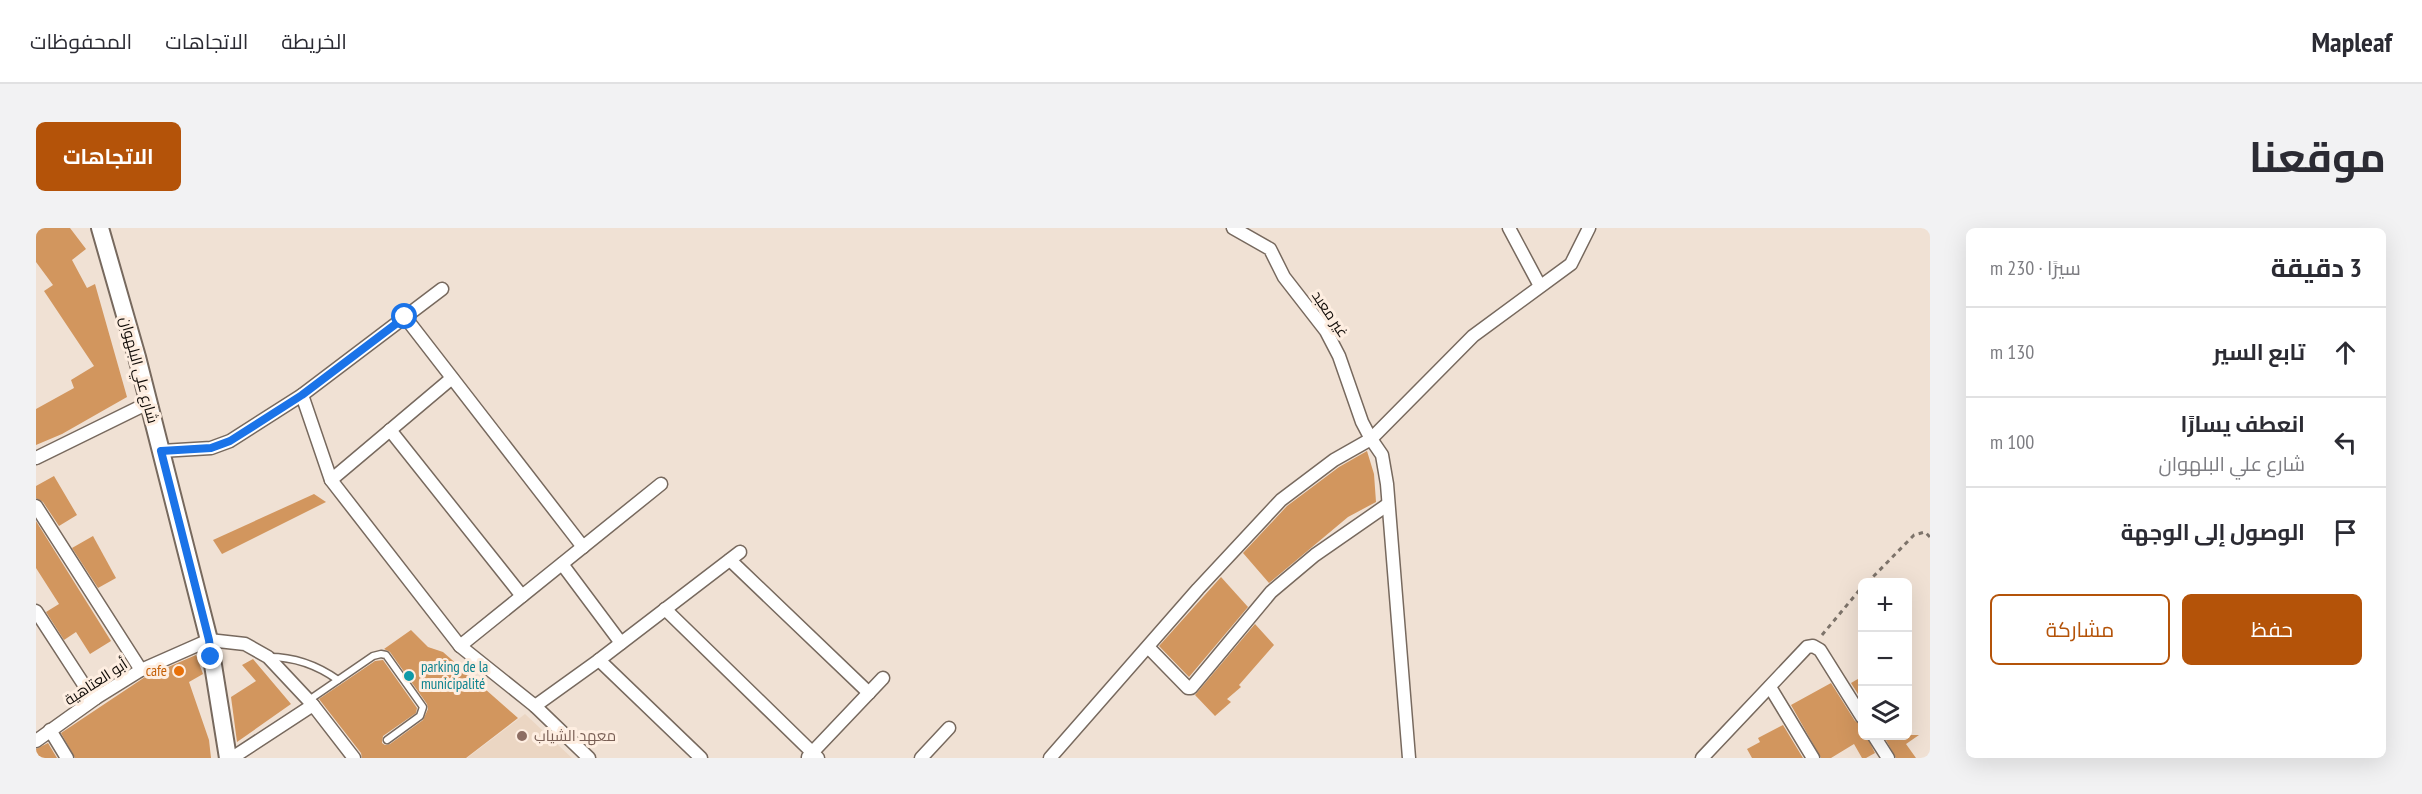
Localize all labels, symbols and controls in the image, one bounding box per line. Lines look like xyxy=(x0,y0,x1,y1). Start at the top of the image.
text: Mapleaf xyxy=(2311,23,2392,60)
text: المحفوظات xyxy=(30,28,132,55)
text: الاتجاهات xyxy=(165,28,248,55)
text: الخريطة xyxy=(281,28,347,55)
button: الاتجاهات xyxy=(36,122,181,191)
text: موقعنا xyxy=(2249,129,2386,184)
text: 3 دقيقة xyxy=(2271,251,2362,284)
text: سيرًا · 230 m xyxy=(1990,255,2081,281)
street label: غير معبد xyxy=(1308,287,1353,341)
route start xyxy=(391,303,417,329)
street label: شارع علي البلهوان xyxy=(113,314,163,426)
icon: ahead xyxy=(2329,336,2362,369)
text: تابع السير xyxy=(2213,338,2305,366)
text: 130 m xyxy=(1990,339,2034,365)
text: انعطف يسارًا xyxy=(2181,410,2305,438)
icon: left xyxy=(2329,426,2362,459)
text: 100 m xyxy=(1990,429,2034,455)
text: شارع علي البلهوان xyxy=(2159,451,2305,477)
icon: arrive xyxy=(2329,516,2362,549)
text: الوصول إلى الوجهة xyxy=(2121,518,2305,546)
map controls xyxy=(1858,578,1912,740)
button: + xyxy=(1858,578,1912,632)
button: مشاركة xyxy=(1990,594,2170,665)
button: حفظ xyxy=(2182,594,2362,665)
button: − xyxy=(1858,632,1912,686)
route end xyxy=(197,643,223,669)
street label: أبو العتاهية xyxy=(61,654,131,709)
place label: parking de la municipalité xyxy=(421,657,488,693)
place label: cafe xyxy=(146,661,167,680)
marker: cafe xyxy=(172,664,186,678)
marker: parking de la municipalité xyxy=(402,669,416,683)
button: layers xyxy=(1858,686,1912,740)
place label: معهد الشياب xyxy=(534,726,616,746)
marker: معهد الشياب xyxy=(515,729,529,743)

